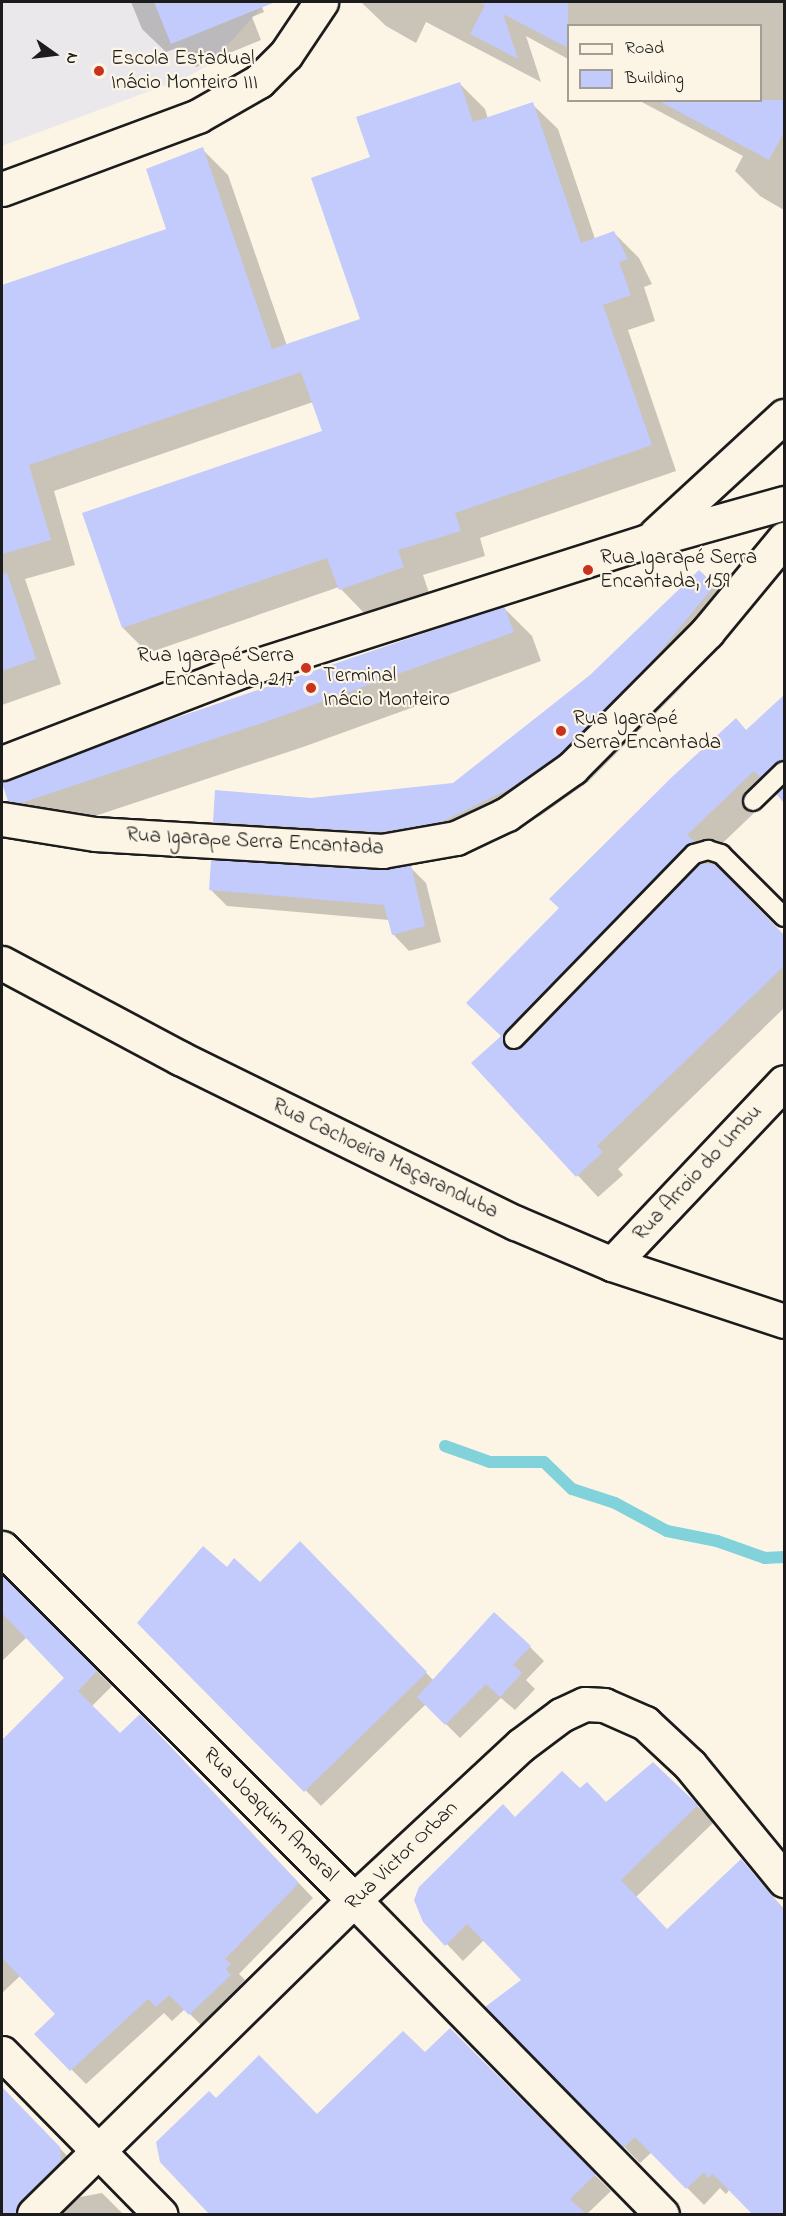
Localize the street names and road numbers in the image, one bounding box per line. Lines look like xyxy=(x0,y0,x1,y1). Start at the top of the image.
street label: Rua Igarape Serra Encantada xyxy=(126,823,384,861)
street label: Rua Cachoeira Maçaranduba xyxy=(268,1093,502,1225)
street label: Rua Arroio do Umbu xyxy=(628,1099,768,1247)
street label: Rua Joaquim Amaral xyxy=(197,1742,343,1888)
street label: Rua Victor Orban xyxy=(340,1796,464,1916)

